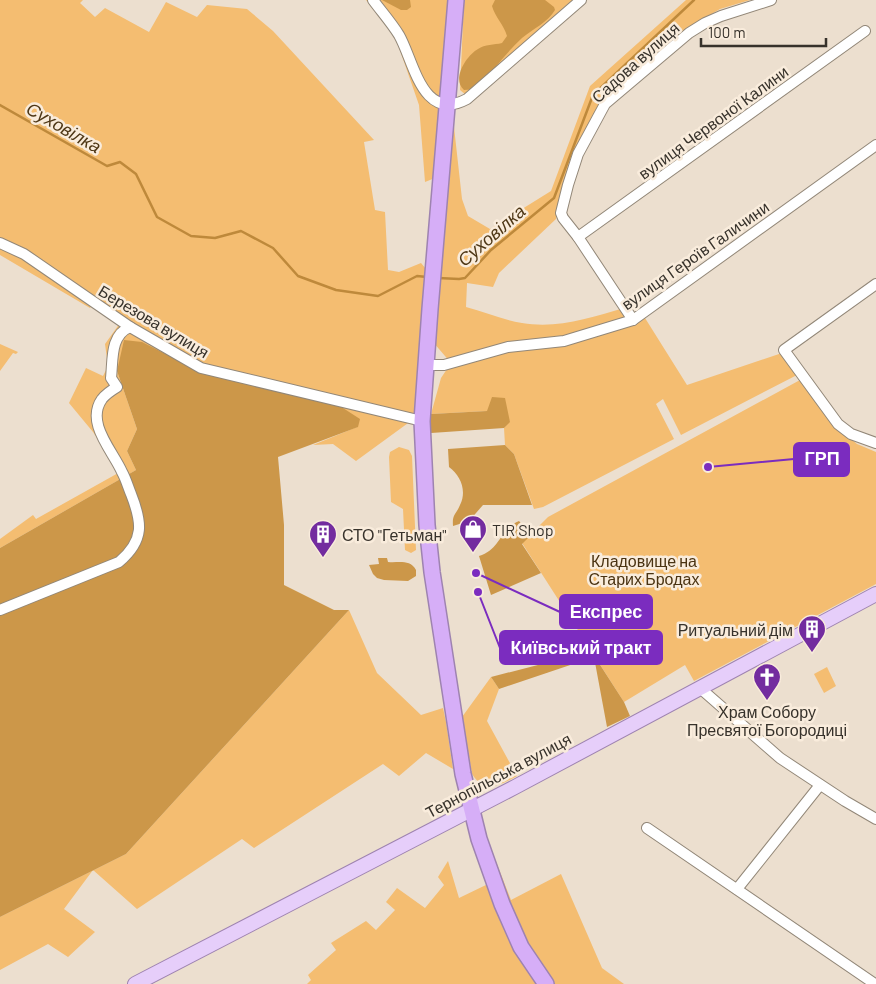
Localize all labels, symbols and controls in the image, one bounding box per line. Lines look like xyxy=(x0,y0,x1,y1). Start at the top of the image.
scale bar xyxy=(701,15,826,47)
street label: Садова вулиця xyxy=(587,18,683,106)
text: 100 m xyxy=(708,23,746,41)
street label: вулиця Червоної Калини xyxy=(634,61,792,183)
water label: Суховілка xyxy=(23,97,105,157)
street label: вулиця Героїв Галичини xyxy=(618,197,772,313)
water label: Суховілка xyxy=(453,200,529,270)
street label: Березова вулиця xyxy=(95,281,213,361)
callout: ГРП xyxy=(794,443,849,476)
text: ГРП xyxy=(804,447,840,469)
shop icon: TIR Shop xyxy=(458,514,488,553)
building icon: СТО "Гетьман" xyxy=(308,519,338,558)
place label: TIR Shop xyxy=(492,520,554,539)
place label: СТО "Гетьман" xyxy=(342,525,447,544)
park label: Кладовище на Старих Бродах xyxy=(589,551,699,588)
callout: Експрес xyxy=(560,595,652,628)
text: Експрес xyxy=(570,600,642,622)
building icon: Ритуальний дім xyxy=(797,614,827,653)
place label: Ритуальний дім xyxy=(678,620,793,639)
callout: Київський тракт xyxy=(500,631,662,664)
text: Київський тракт xyxy=(510,636,652,658)
church icon: Храм Собору Пресвятої Богородиці xyxy=(752,662,782,701)
place label: Храм Собору Пресвятої Богородиці xyxy=(687,702,847,739)
street label: Тернопільська вулиця xyxy=(422,729,574,821)

